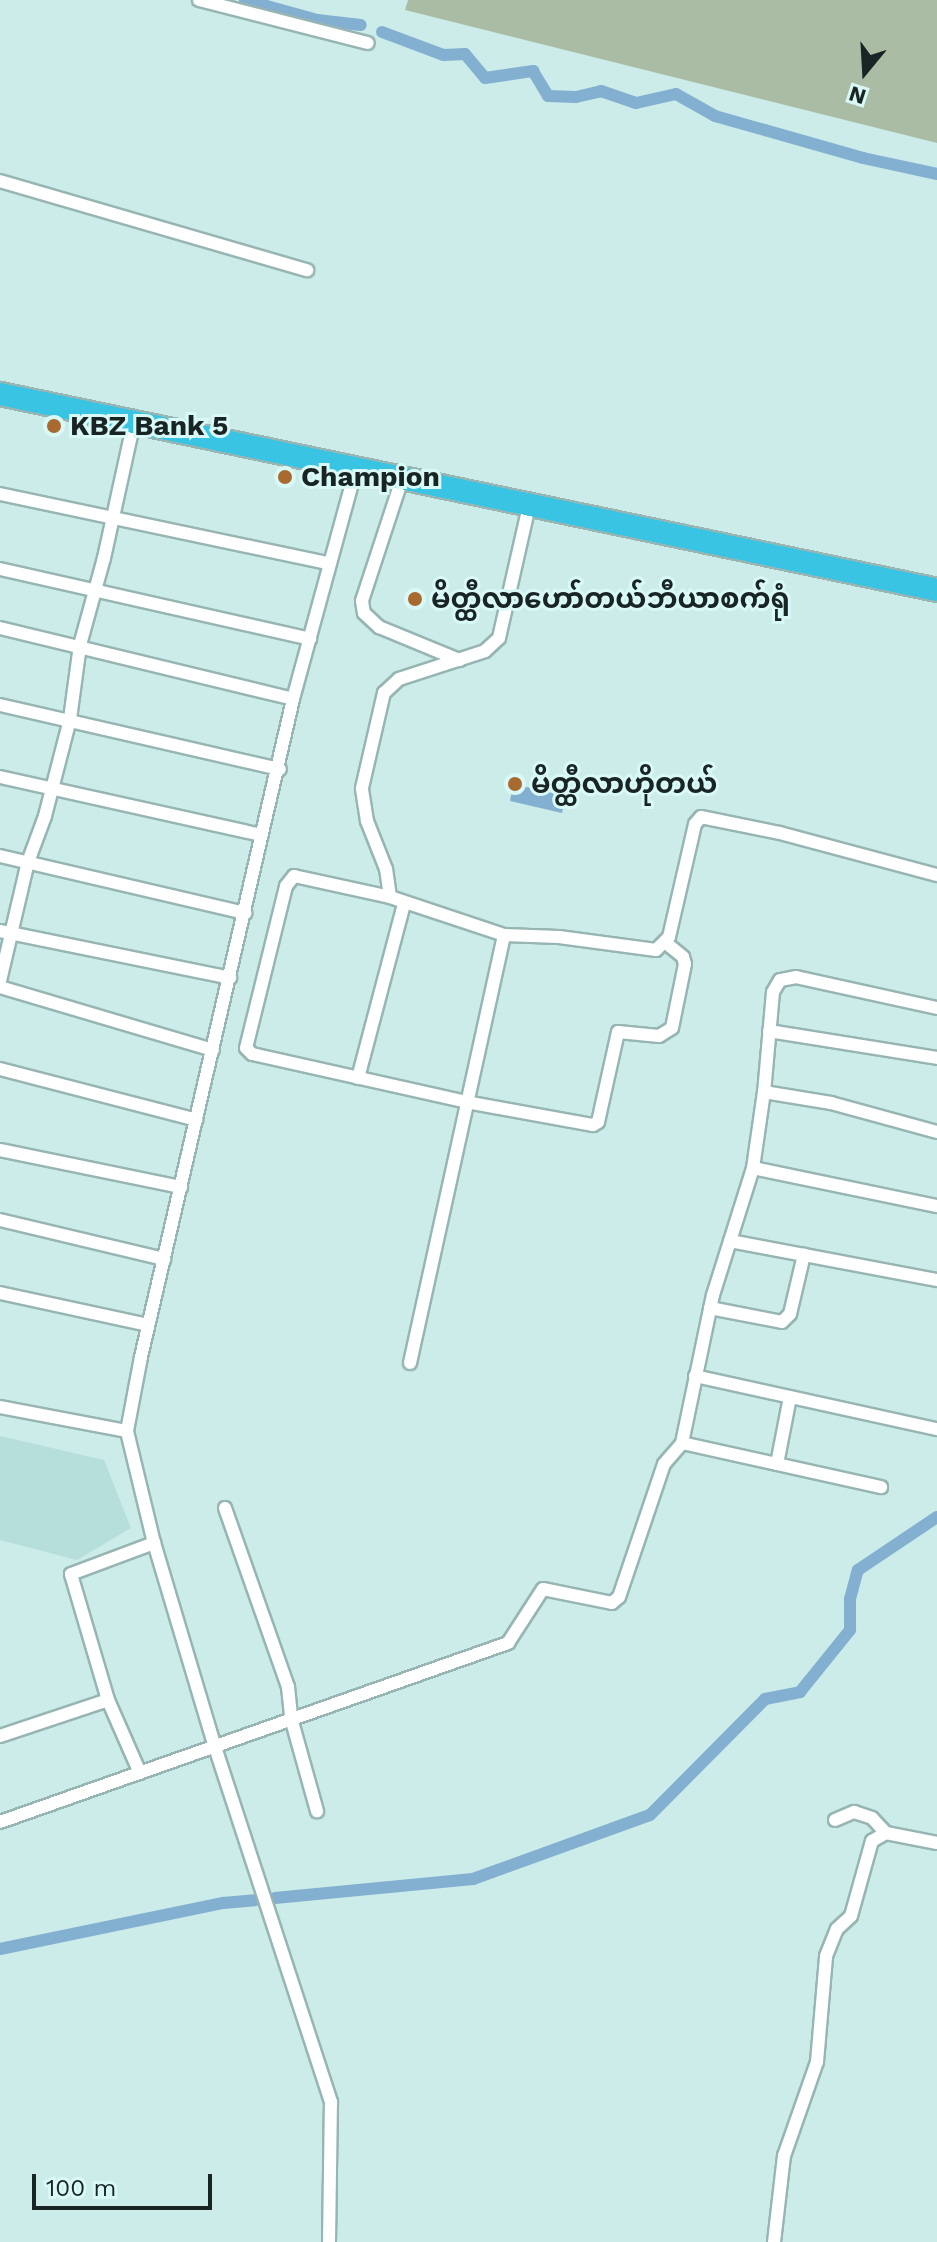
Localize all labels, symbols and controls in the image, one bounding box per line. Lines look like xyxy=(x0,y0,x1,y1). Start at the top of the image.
north arrow xyxy=(825,32,905,112)
text: N xyxy=(846,81,869,110)
place label: KBZ Bank 5 xyxy=(70,409,229,443)
marker: KBZ Bank 5 xyxy=(45,417,63,435)
place label: Champion xyxy=(301,460,440,494)
marker: Champion xyxy=(276,468,294,486)
place label: မိတ္ထီလာဟော်တယ်ဘီယာစက်ရုံ xyxy=(431,582,790,616)
marker: မိတ္ထီလာဟော်တယ်ဘီယာစက်ရုံ xyxy=(406,590,424,608)
place label: မိတ္ထီလာဟိုတယ် xyxy=(531,767,717,801)
marker: မိတ္ထီလာဟိုတယ် xyxy=(506,775,524,793)
scale bar xyxy=(36,2158,216,2208)
text: 100 m xyxy=(46,2174,116,2202)

